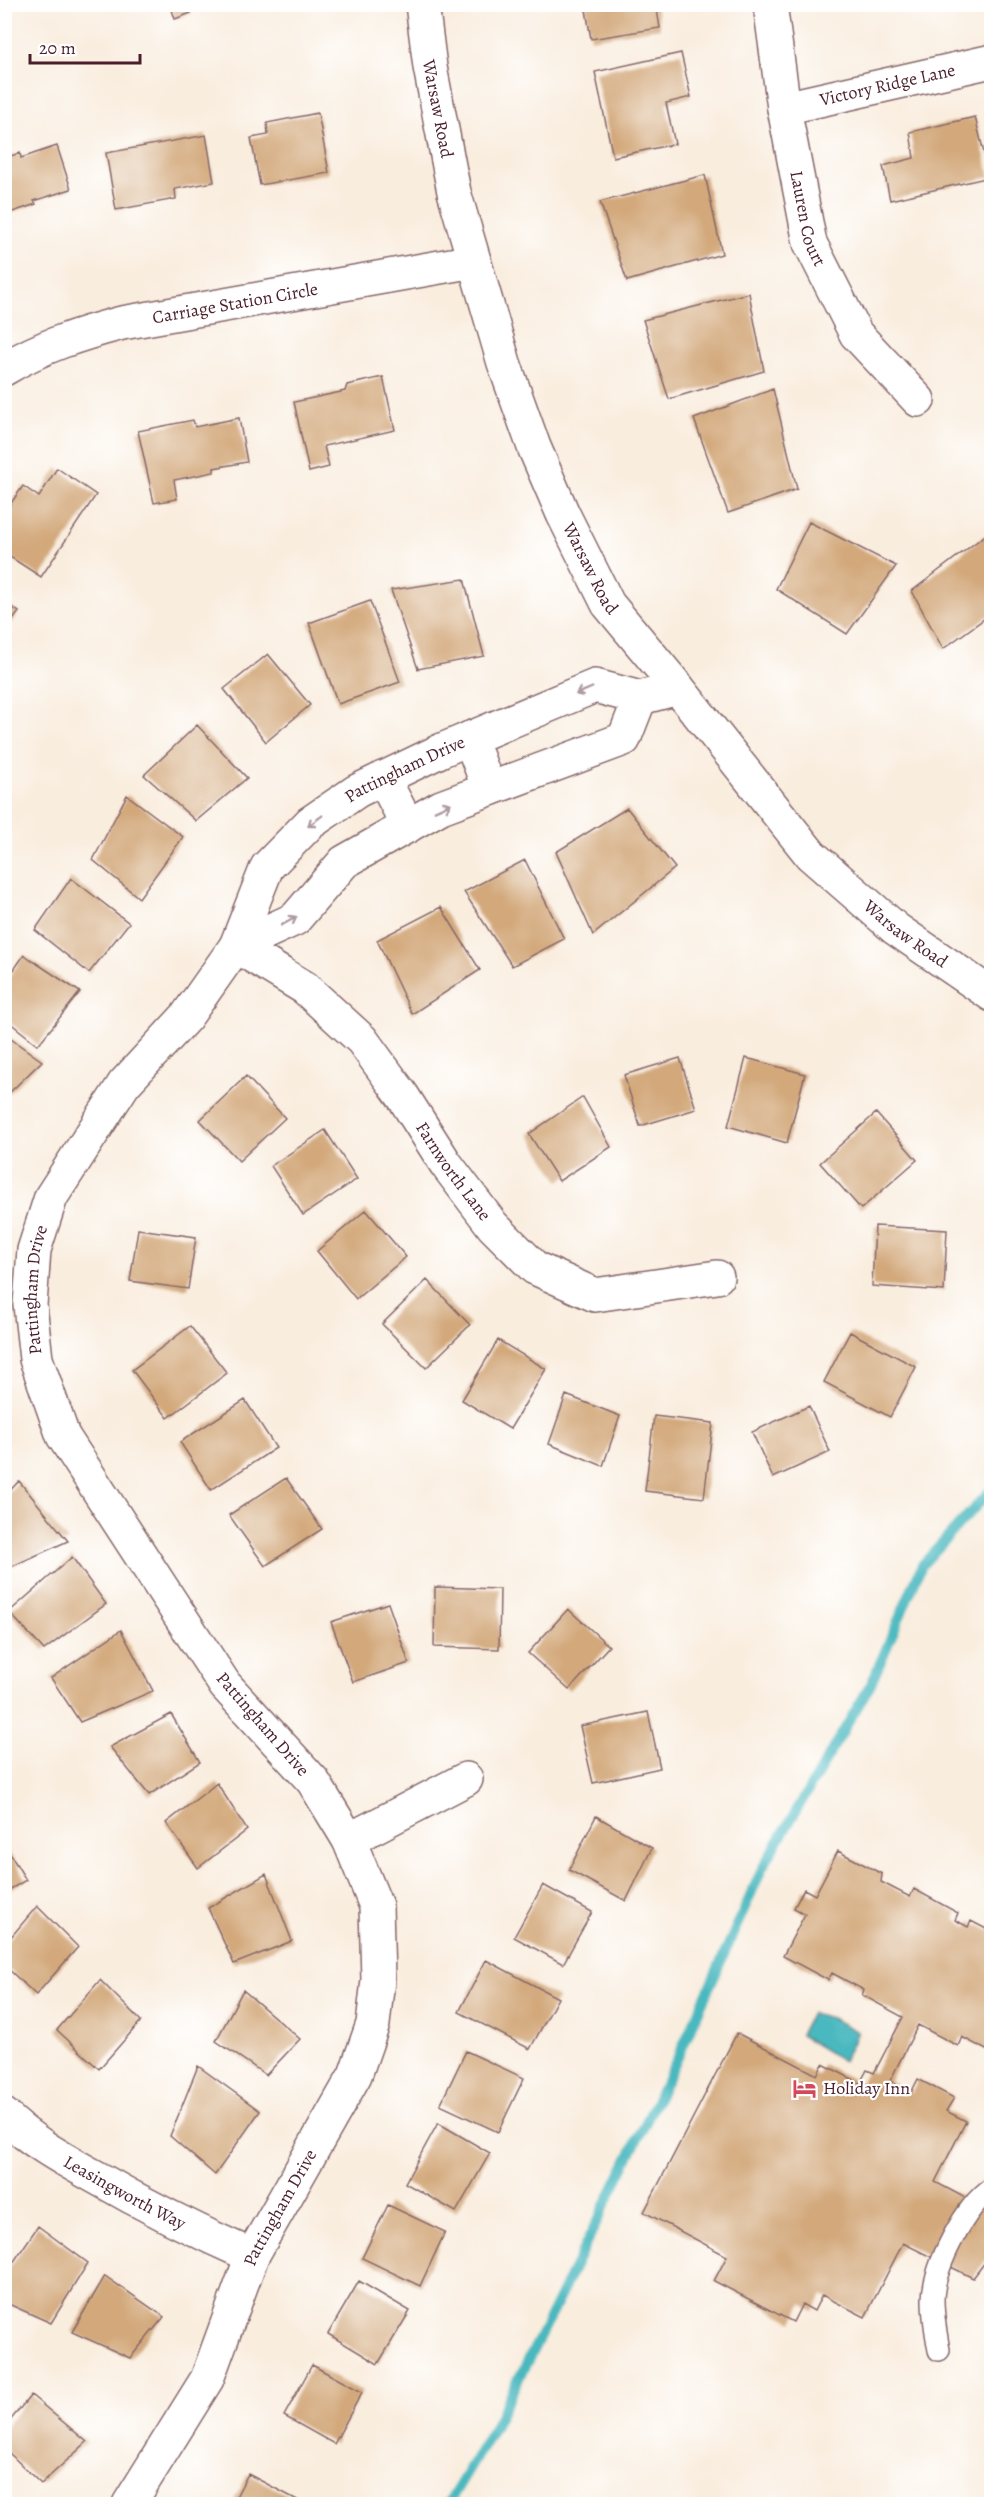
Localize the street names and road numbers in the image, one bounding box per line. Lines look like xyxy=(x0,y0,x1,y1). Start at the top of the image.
street label: Warsaw Road xyxy=(417,57,459,160)
street label: Victory Ridge Lane xyxy=(816,58,958,112)
street label: Lauren Court xyxy=(784,169,832,270)
street label: Carriage Station Circle xyxy=(150,277,320,329)
street label: Warsaw Road xyxy=(557,518,624,620)
street label: Pattingham Drive xyxy=(340,730,469,808)
street label: Warsaw Road xyxy=(858,894,953,973)
street label: Farnworth Lane xyxy=(410,1117,497,1226)
street label: Pattingham Drive xyxy=(18,1222,53,1356)
street label: Pattingham Drive xyxy=(211,1667,315,1781)
street label: Pattingham Drive xyxy=(237,2145,322,2269)
street label: Leasingworth Way xyxy=(59,2150,191,2236)

